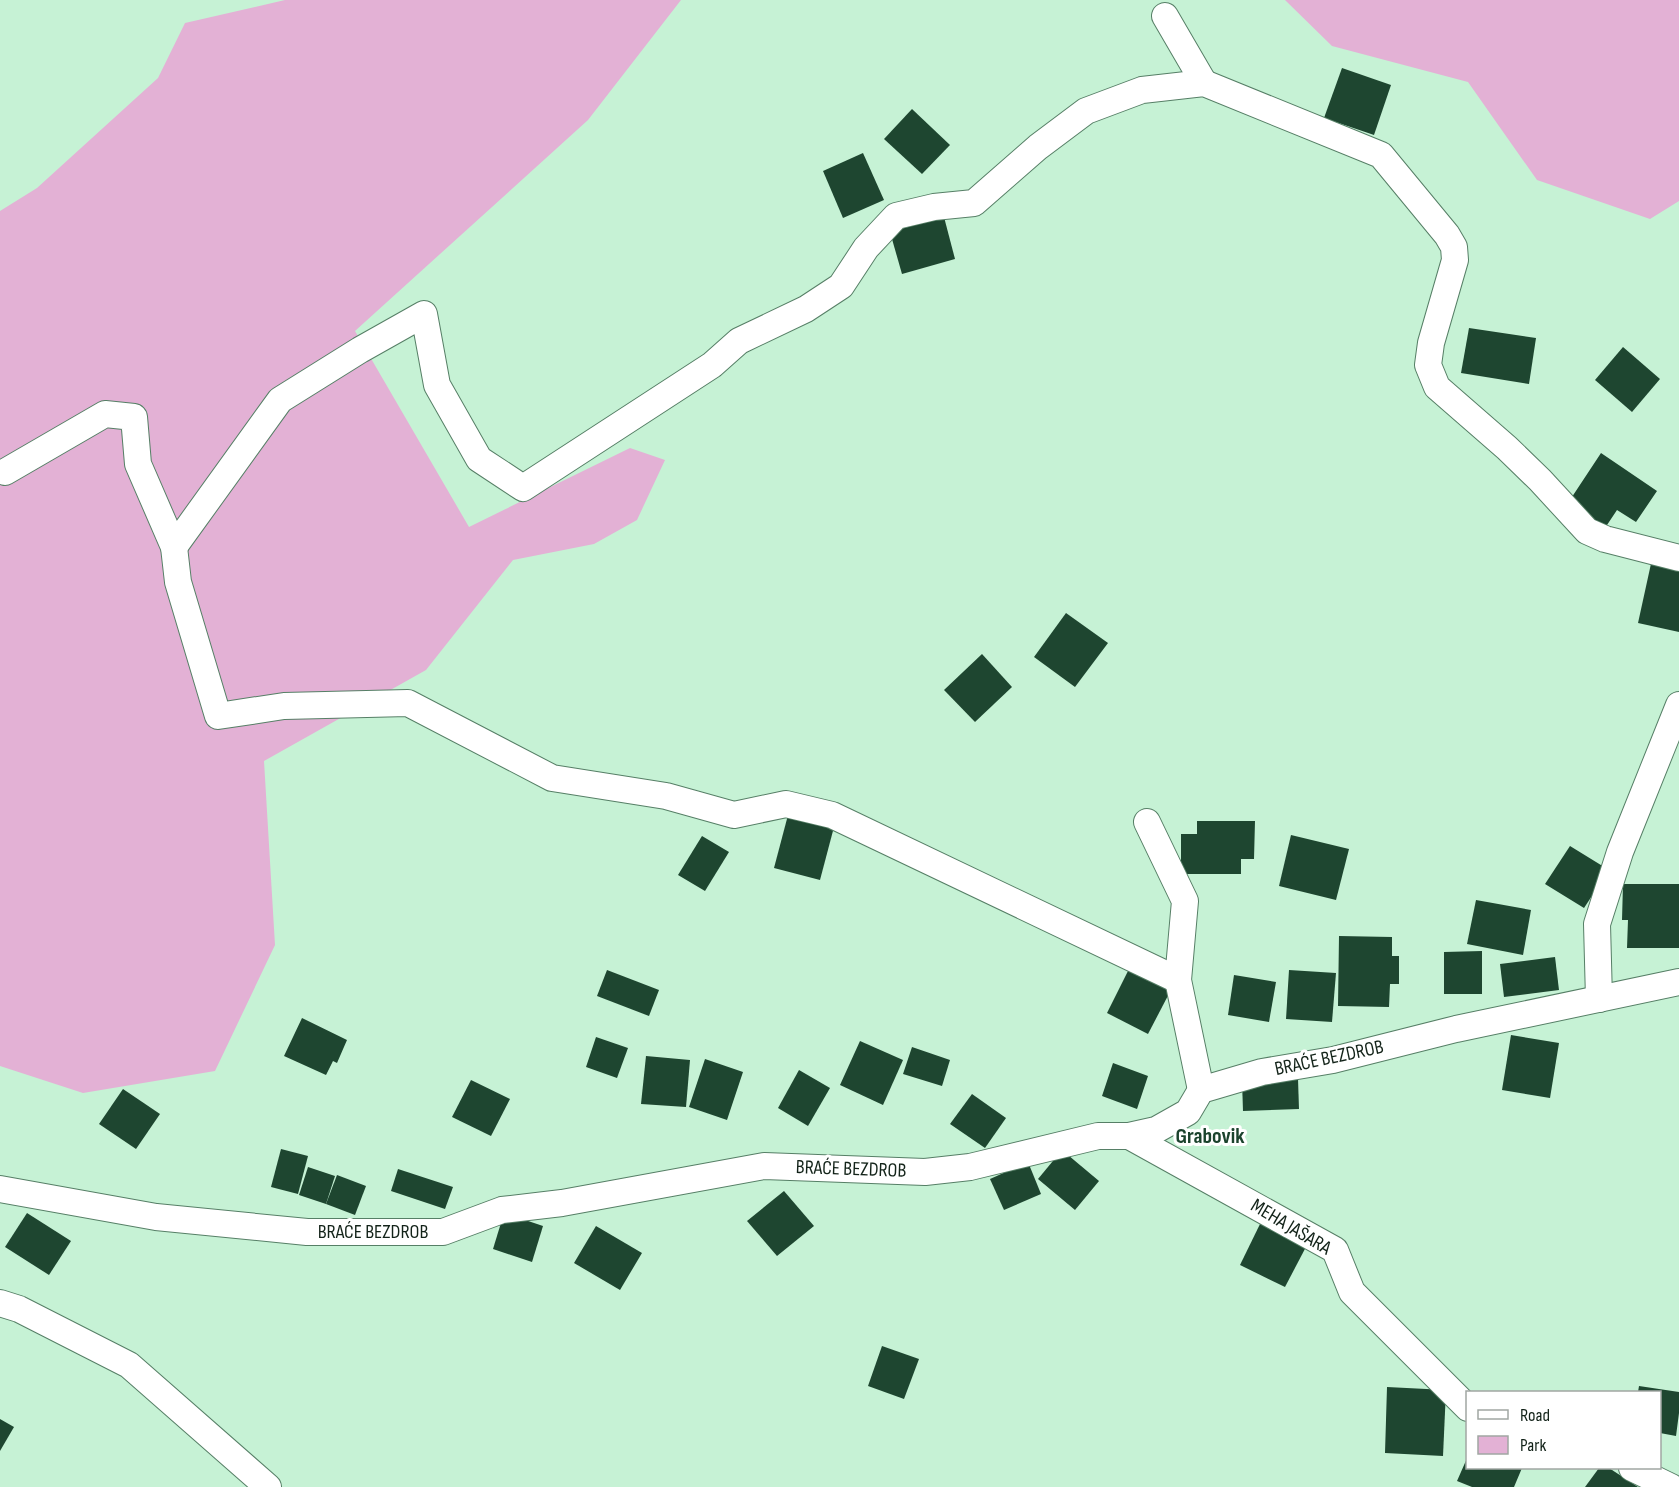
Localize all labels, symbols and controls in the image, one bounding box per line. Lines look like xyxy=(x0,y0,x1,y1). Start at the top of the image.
street label: BRAĆE BEZDROB xyxy=(1272,1035,1386,1081)
district label: Grabovik xyxy=(1176,1123,1245,1150)
street label: BRAĆE BEZDROB xyxy=(795,1155,907,1183)
street label: MEHA JAŠARA xyxy=(1246,1194,1336,1261)
street label: BRAĆE BEZDROB xyxy=(318,1220,428,1244)
legend xyxy=(1466,1391,1661,1469)
text: Road xyxy=(1520,1405,1550,1426)
text: Park xyxy=(1520,1435,1546,1456)

